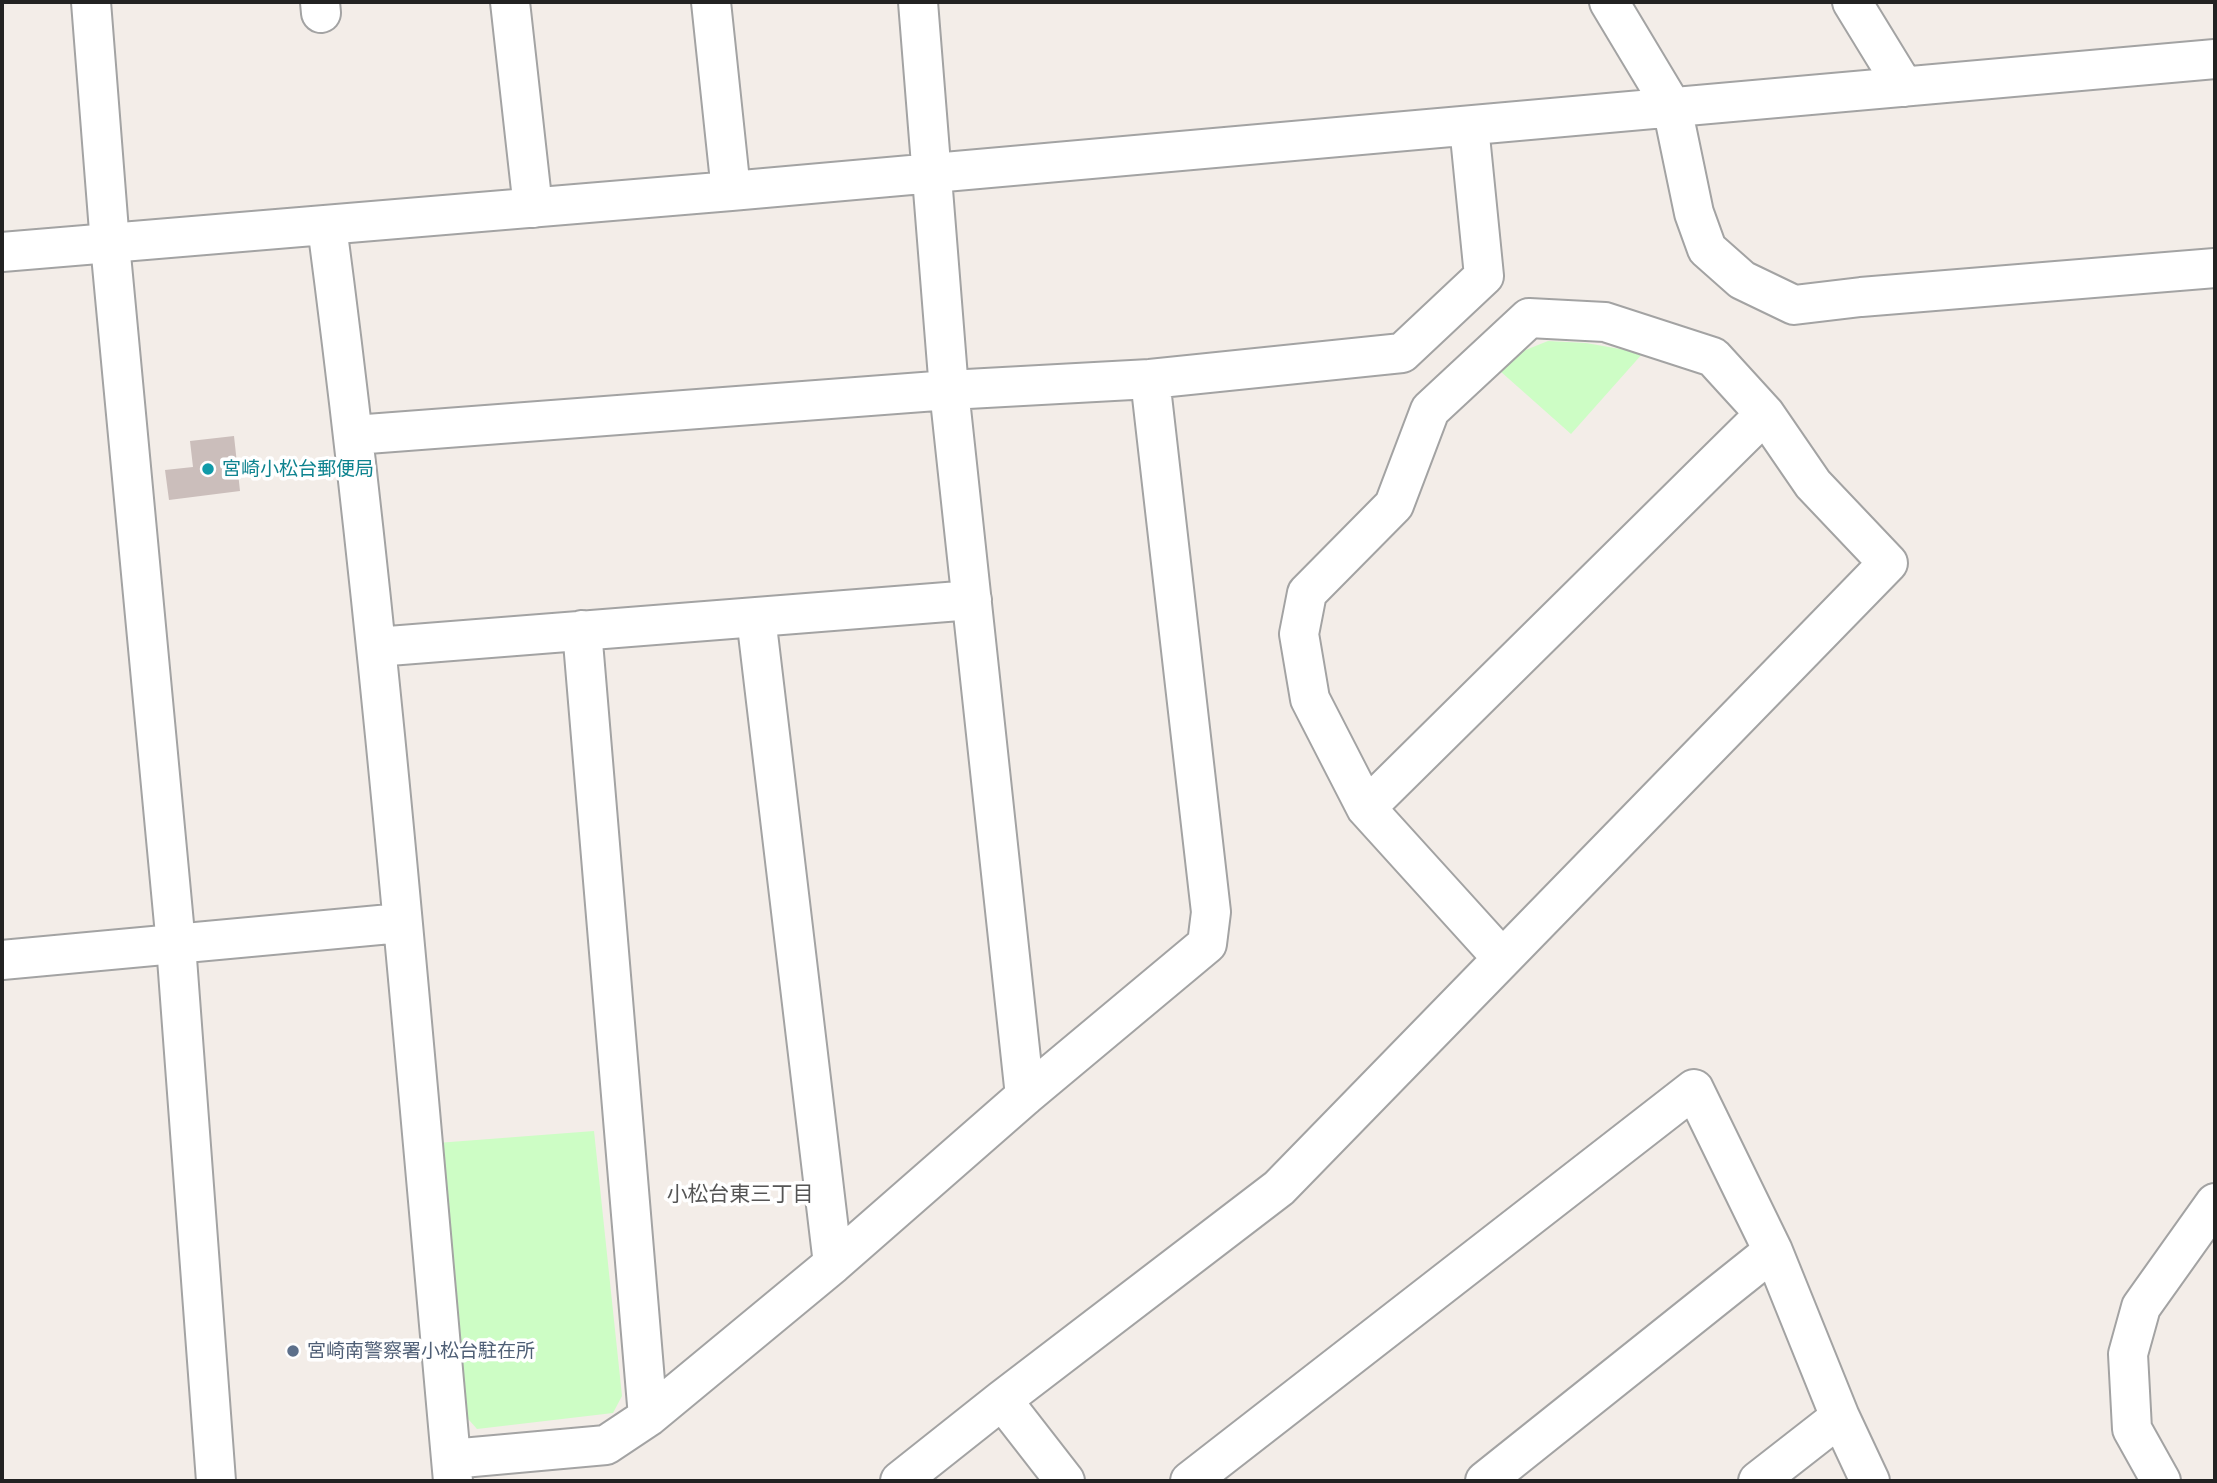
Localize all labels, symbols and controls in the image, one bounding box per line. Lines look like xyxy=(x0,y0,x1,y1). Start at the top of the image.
place label: 宮崎小松台郵便局 xyxy=(222,458,374,480)
marker: 宮崎小松台郵便局 xyxy=(200,461,216,477)
district label: 小松台東三丁目 xyxy=(667,1182,813,1208)
place label: 宮崎南警察署小松台駐在所 xyxy=(307,1340,535,1362)
marker: 宮崎南警察署小松台駐在所 xyxy=(285,1343,301,1359)

